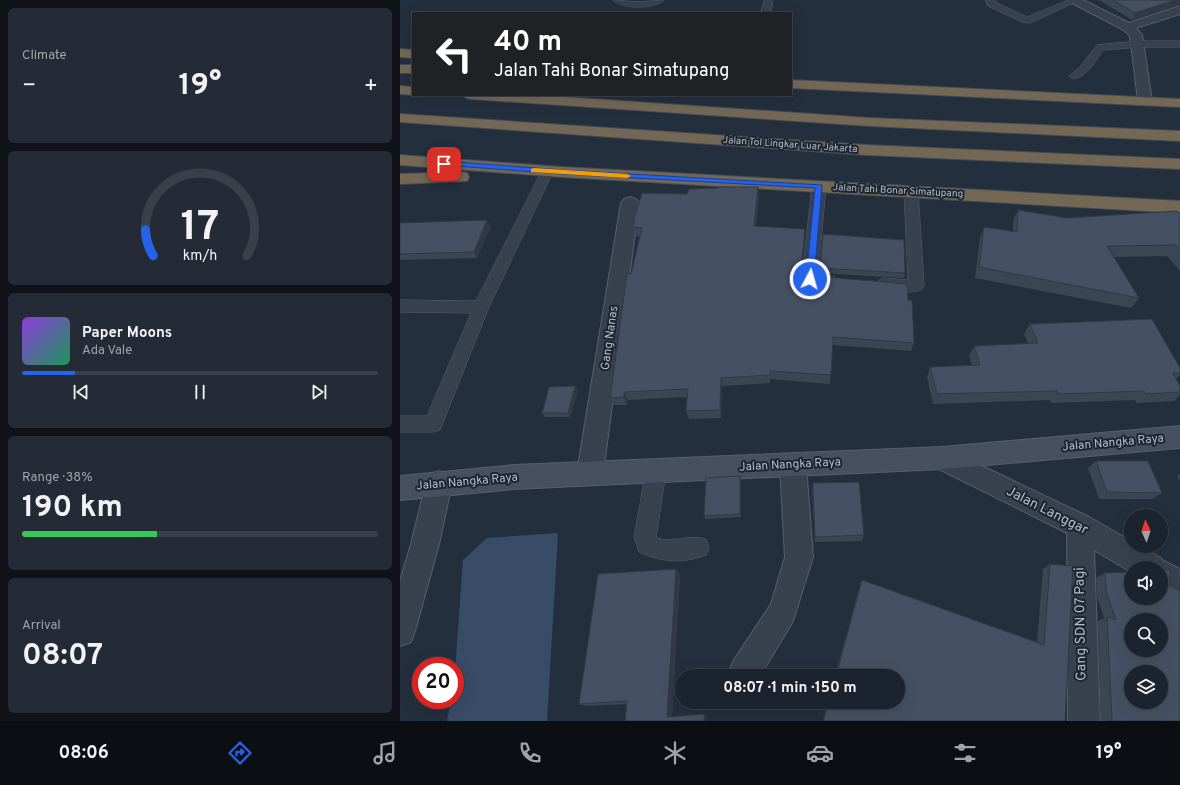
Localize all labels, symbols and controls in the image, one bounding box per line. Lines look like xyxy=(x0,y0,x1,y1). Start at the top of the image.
text: 40 m xyxy=(494,25,562,61)
icon: left xyxy=(428,28,480,80)
text: Climate xyxy=(22,48,67,64)
text: Jalan Tahi Bonar Simatupang xyxy=(494,60,729,83)
text: 19° xyxy=(179,68,221,105)
text: − xyxy=(22,73,36,100)
text: + xyxy=(364,73,378,100)
street label: Jalan Tol Lingkar Luar Jakarta xyxy=(722,134,858,156)
pin xyxy=(427,147,461,181)
icon: arrive xyxy=(433,153,455,175)
street label: Jalan Tahi Bonar Simatupang xyxy=(832,181,964,201)
text: 17 xyxy=(181,202,219,255)
text: km/h xyxy=(183,246,217,264)
position arrow xyxy=(789,258,831,300)
street label: Gang Nanas xyxy=(598,305,622,371)
text: Paper Moons xyxy=(82,324,172,343)
text: Ada Vale xyxy=(82,343,132,359)
icon: previous xyxy=(70,381,92,403)
icon: pause xyxy=(189,381,211,403)
icon: next xyxy=(308,381,330,403)
street label: Jalan Nangka Raya xyxy=(1061,431,1165,455)
street label: Jalan Nangka Raya xyxy=(739,454,841,476)
text: Range · 38% xyxy=(22,470,92,486)
street label: Jalan Nangka Raya xyxy=(415,470,519,494)
street label: Jalan Langgar xyxy=(1003,483,1091,539)
text: 190 km xyxy=(22,490,123,527)
north arrow xyxy=(1124,509,1168,553)
map controls xyxy=(1124,509,1168,709)
button: sound xyxy=(1124,561,1168,605)
street label: Gang SDN 07 Pagi xyxy=(1072,567,1090,681)
button: search xyxy=(1124,613,1168,657)
text: Arrival xyxy=(22,618,61,634)
text: 08:07 xyxy=(22,638,103,675)
speed limit sign: 20 xyxy=(412,657,464,709)
button: layers xyxy=(1124,665,1168,709)
text: 08:07 · 1 min · 150 m xyxy=(723,679,857,698)
icon: directions xyxy=(226,739,254,767)
icon: music xyxy=(371,739,399,767)
icon: phone xyxy=(516,739,544,767)
icon: climate xyxy=(661,739,689,767)
icon: car xyxy=(806,739,834,767)
icon: filters xyxy=(951,739,979,767)
text: 08:06 xyxy=(58,742,109,765)
text: 19° xyxy=(1096,742,1121,765)

